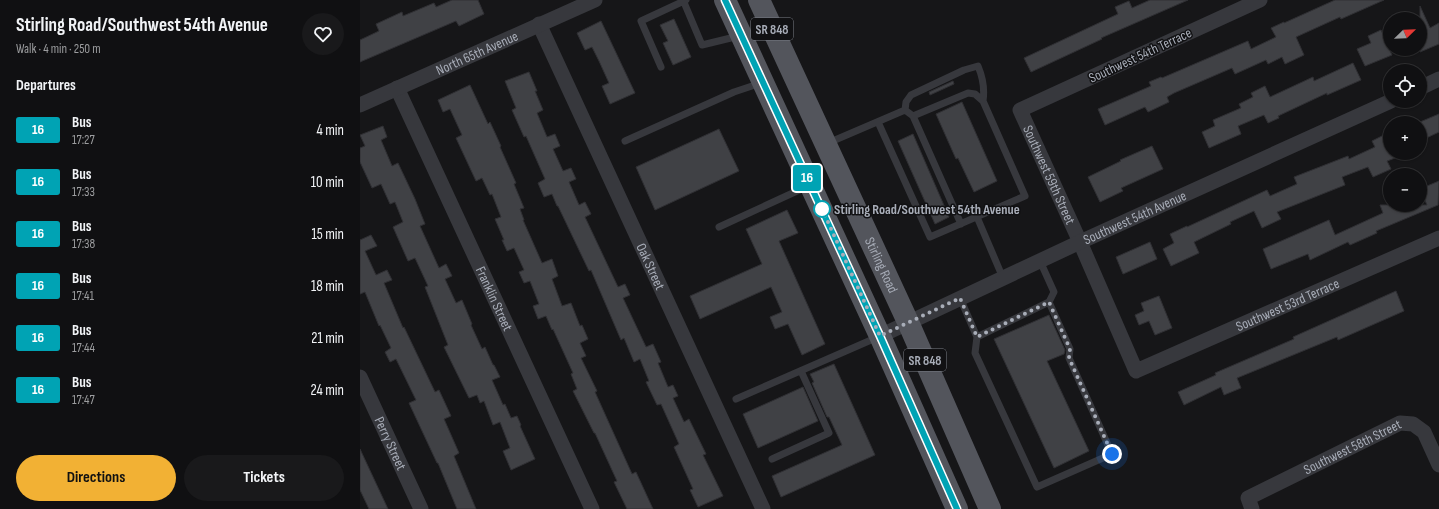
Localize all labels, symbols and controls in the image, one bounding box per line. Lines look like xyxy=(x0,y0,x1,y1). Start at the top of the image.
north arrow xyxy=(1383,12,1427,56)
map controls xyxy=(1383,12,1427,212)
button: heart xyxy=(302,13,344,55)
text: Stirling Road/Southwest 54th Avenue xyxy=(16,14,268,37)
road number: SR 848 xyxy=(751,18,793,40)
street label: Southwest 54th Terrace xyxy=(1086,24,1194,87)
street label: North 65th Avenue xyxy=(433,27,521,79)
text: Walk · 4 min · 250 m xyxy=(16,41,101,57)
button: locate xyxy=(1383,64,1427,108)
text: Departures xyxy=(16,76,76,95)
text: Bus xyxy=(72,113,91,132)
button: + xyxy=(1383,116,1427,160)
text: 16 xyxy=(32,121,44,138)
text: 4 min xyxy=(317,121,344,140)
street label: Southwest 59th Street xyxy=(1019,123,1079,227)
text: 17:27 xyxy=(72,132,95,148)
text: Bus xyxy=(72,165,91,184)
line badge: 16 xyxy=(789,165,825,191)
button: − xyxy=(1383,168,1427,212)
text: 16 xyxy=(801,169,813,186)
text: 16 xyxy=(32,173,44,190)
text: 10 min xyxy=(311,173,344,192)
text: 17:33 xyxy=(72,184,95,200)
street label: Southwest 54th Avenue xyxy=(1081,187,1189,248)
marker: Stirling Road/Southwest 54th Avenue xyxy=(813,200,831,218)
place label: Stirling Road/Southwest 54th Avenue xyxy=(834,201,1020,218)
text: Bus xyxy=(72,217,91,236)
text: 16 xyxy=(32,225,44,242)
text: 15 min xyxy=(312,225,344,244)
street label: Stirling Road xyxy=(861,235,901,296)
text: 17:38 xyxy=(72,236,95,252)
street label: Oak Street xyxy=(632,241,669,293)
street label: Franklin Street xyxy=(472,264,516,334)
text: Bus xyxy=(72,269,91,288)
street label: Southwest 53rd Terrace xyxy=(1233,275,1342,335)
text: 16 xyxy=(32,277,44,294)
text: 18 min xyxy=(311,277,344,296)
text: 17:41 xyxy=(72,288,94,304)
text: Bus xyxy=(72,321,91,340)
text: 16 xyxy=(32,329,44,346)
text: 21 min xyxy=(311,329,344,348)
text: 17:44 xyxy=(72,340,95,356)
road number: SR 848 xyxy=(904,349,946,371)
text: Bus xyxy=(72,373,91,392)
text: 16 xyxy=(32,381,44,398)
text: 24 min xyxy=(310,381,344,400)
text: 17:47 xyxy=(72,392,95,408)
street label: Perry Street xyxy=(371,414,410,473)
street label: Southwest 58th Street xyxy=(1301,416,1404,478)
your location xyxy=(1102,444,1122,464)
button: Directions xyxy=(16,455,176,501)
button: Tickets xyxy=(184,455,344,501)

